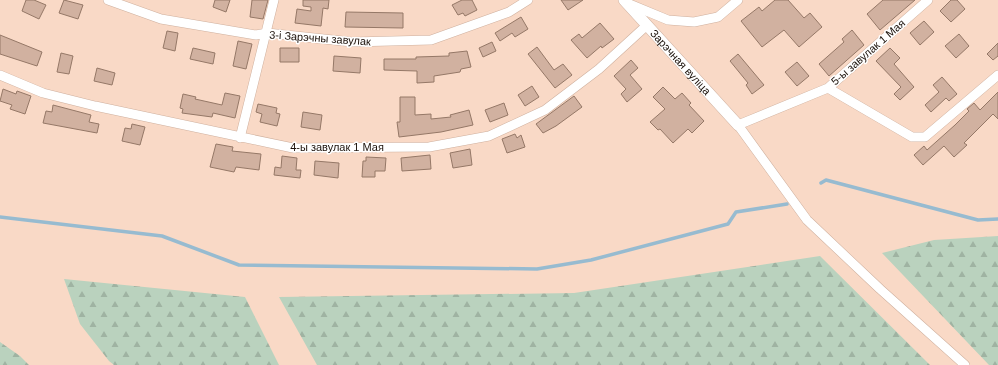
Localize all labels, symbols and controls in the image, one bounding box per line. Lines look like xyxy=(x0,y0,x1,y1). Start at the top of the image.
street label: 5-ы завулак 1 Мая xyxy=(829,17,907,87)
street label: Зарэчная вуліца xyxy=(648,27,714,98)
street label: 3-і Зарэчны завулак xyxy=(269,28,371,48)
street label: 4-ы завулак 1 Мая xyxy=(290,141,384,153)

